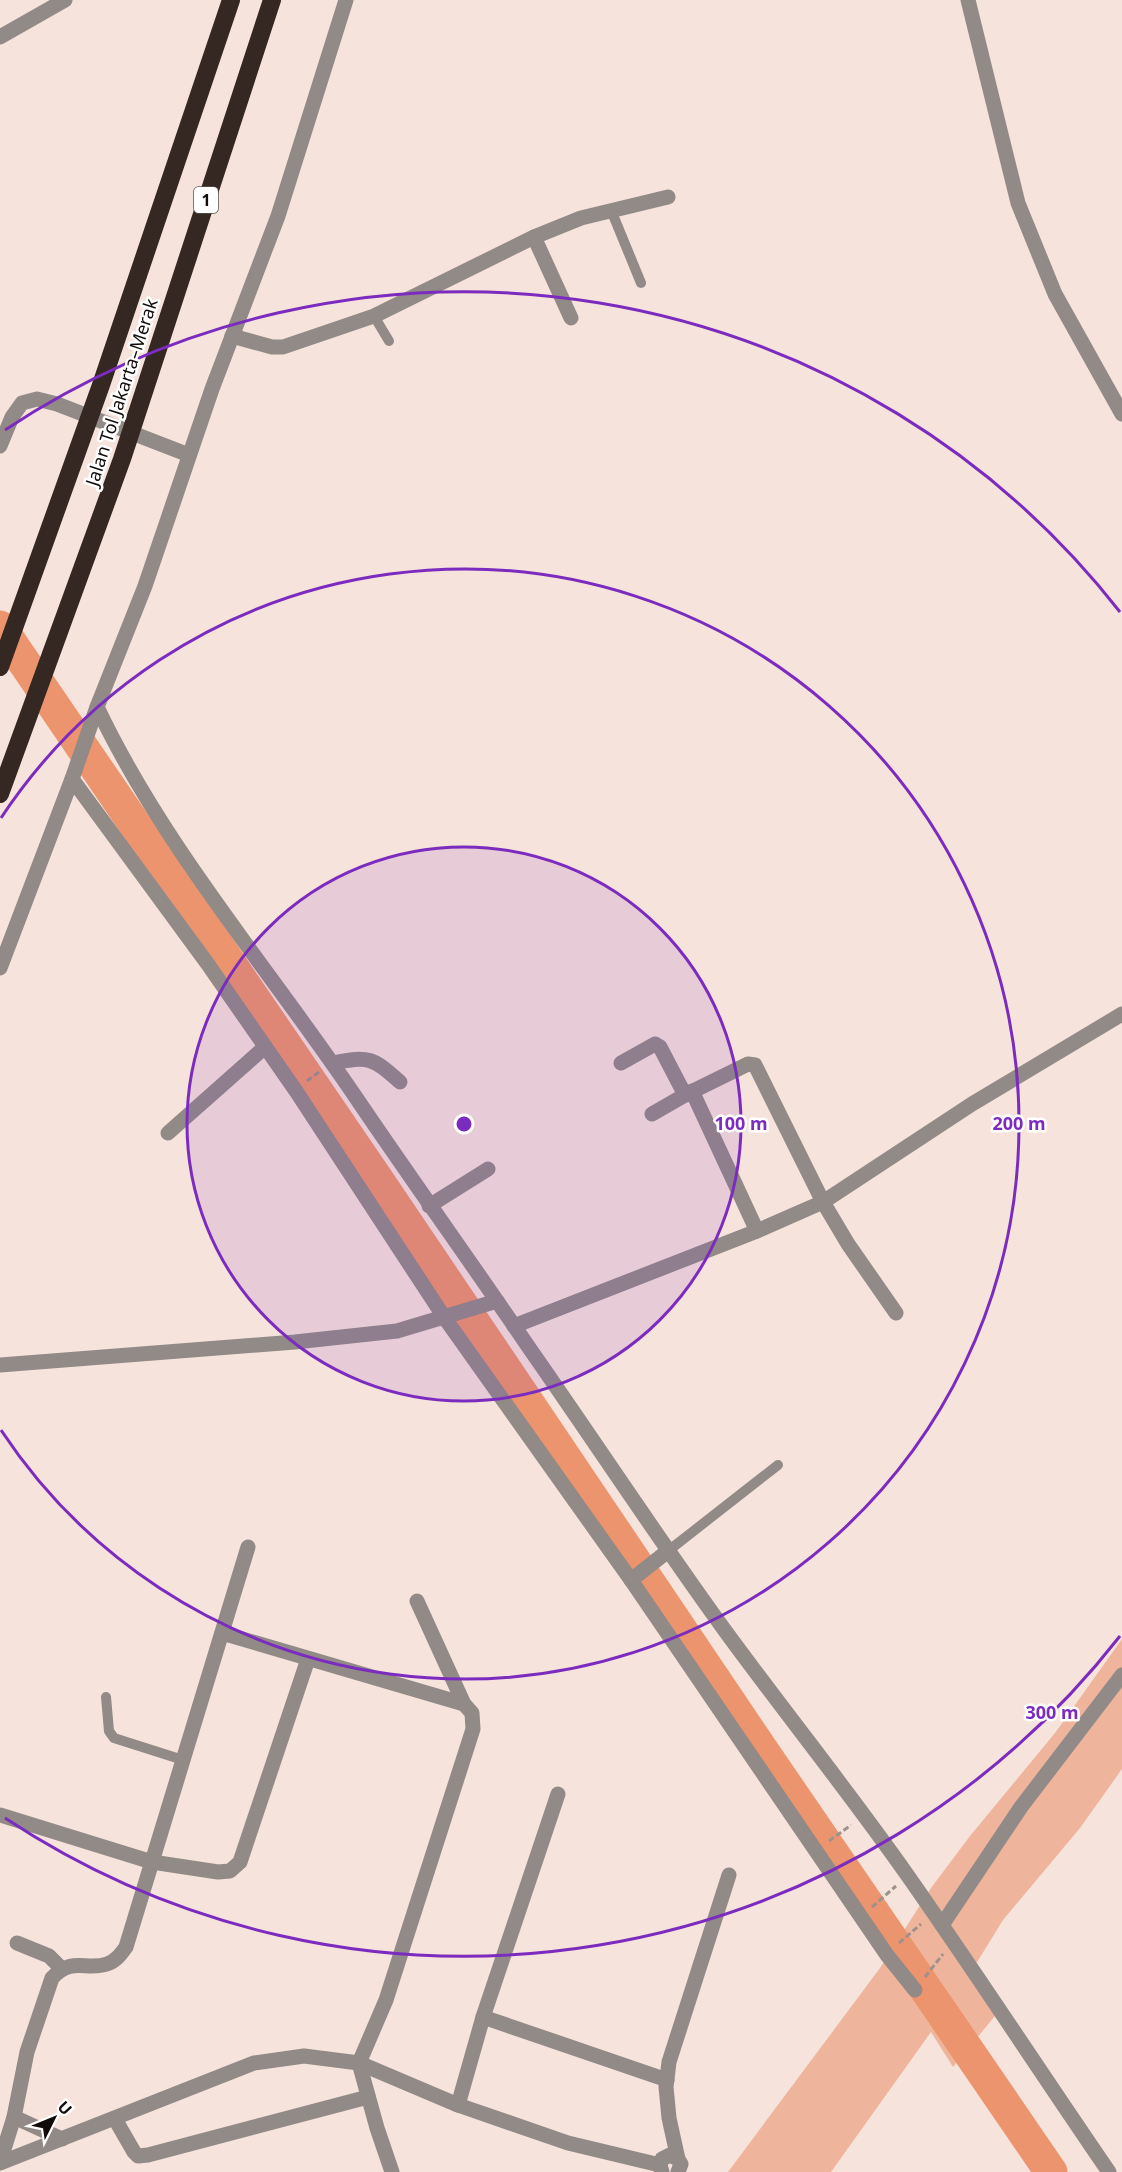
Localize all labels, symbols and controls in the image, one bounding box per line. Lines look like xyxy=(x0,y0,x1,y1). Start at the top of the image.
road number: 1 xyxy=(194,187,218,213)
street label: Jalan Tol Jakarta–Merak xyxy=(79,295,163,491)
text: 100 m xyxy=(714,1111,768,1135)
text: 200 m xyxy=(992,1111,1046,1135)
centre of rings xyxy=(454,1114,474,1134)
text: 300 m xyxy=(1025,1700,1079,1724)
north arrow xyxy=(24,2088,84,2148)
text: U xyxy=(53,2096,77,2120)

